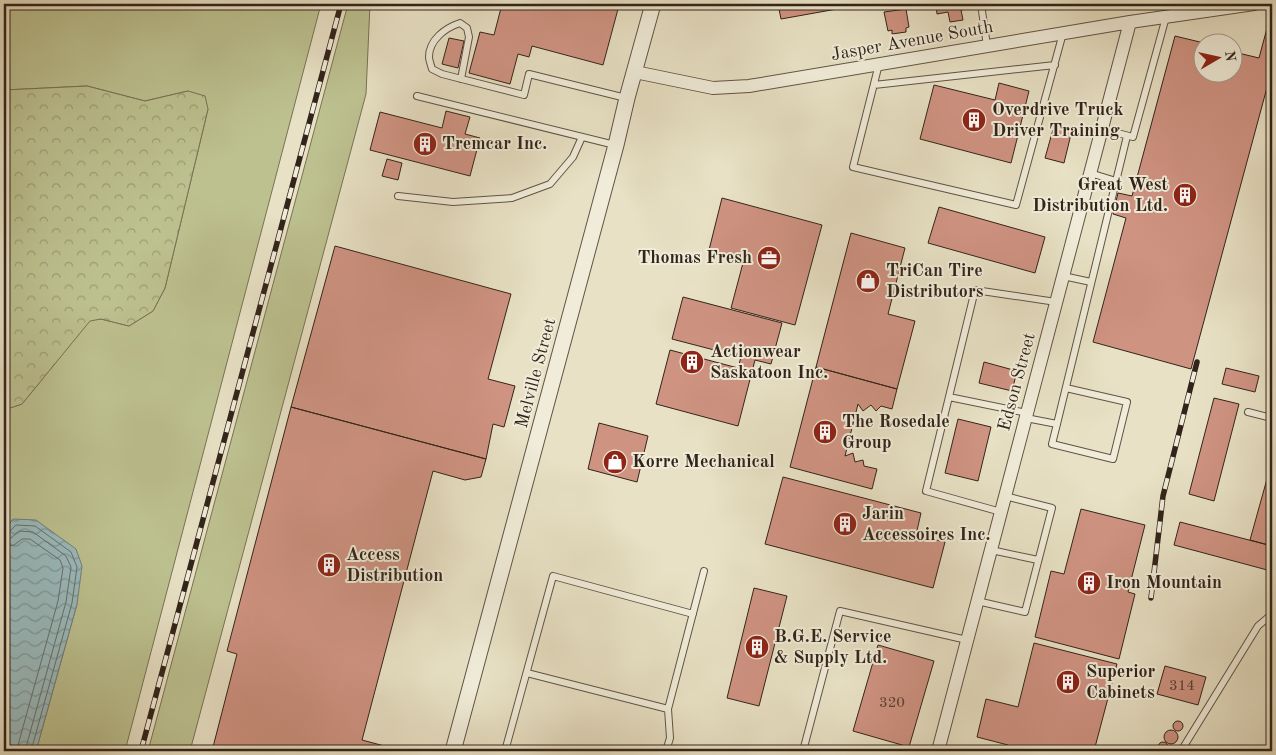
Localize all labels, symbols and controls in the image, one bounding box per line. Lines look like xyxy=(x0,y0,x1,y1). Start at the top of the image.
street label: Jasper Avenue South xyxy=(829,18,995,64)
north arrow xyxy=(1194,32,1244,82)
text: N xyxy=(1222,50,1238,63)
place label: Overdrive Truck Driver Training xyxy=(992,101,1124,140)
building icon: Overdrive Truck Driver Training xyxy=(961,107,987,133)
building icon: Tremcar Inc. xyxy=(412,131,438,157)
place label: Tremcar Inc. xyxy=(442,135,547,153)
place label: Great West Distribution Ltd. xyxy=(1032,176,1168,215)
building icon: Great West Distribution Ltd. xyxy=(1172,182,1198,208)
office icon: Thomas Fresh xyxy=(756,245,782,271)
place label: Thomas Fresh xyxy=(637,249,752,267)
place label: TriCan Tire Distributors xyxy=(886,262,984,301)
shop icon: TriCan Tire Distributors xyxy=(855,268,881,294)
street label: Melville Street xyxy=(513,316,559,430)
street label: Edson Street xyxy=(995,331,1039,433)
place label: Actionwear Saskatoon Inc. xyxy=(710,343,828,382)
building icon: Actionwear Saskatoon Inc. xyxy=(679,349,705,375)
place label: The Rosedale Group xyxy=(842,413,950,452)
building icon: The Rosedale Group xyxy=(812,419,838,445)
shop icon: Korre Mechanical xyxy=(602,449,628,475)
place label: Korre Mechanical xyxy=(632,453,775,471)
place label: Jarin Accessoires Inc. xyxy=(862,505,991,544)
building icon: Jarin Accessoires Inc. xyxy=(832,511,858,537)
place label: Access Distribution xyxy=(346,546,443,585)
building icon: Access Distribution xyxy=(316,552,342,578)
building icon: Iron Mountain xyxy=(1076,570,1102,596)
place label: Iron Mountain xyxy=(1106,574,1222,592)
place label: B.G.E. Service & Supply Ltd. xyxy=(774,628,892,667)
building icon: B.G.E. Service & Supply Ltd. xyxy=(744,634,770,660)
place label: Superior Cabinets xyxy=(1086,663,1156,702)
building icon: Superior Cabinets xyxy=(1055,669,1081,695)
house number: 314 xyxy=(1169,679,1195,694)
house number: 320 xyxy=(879,696,905,711)

